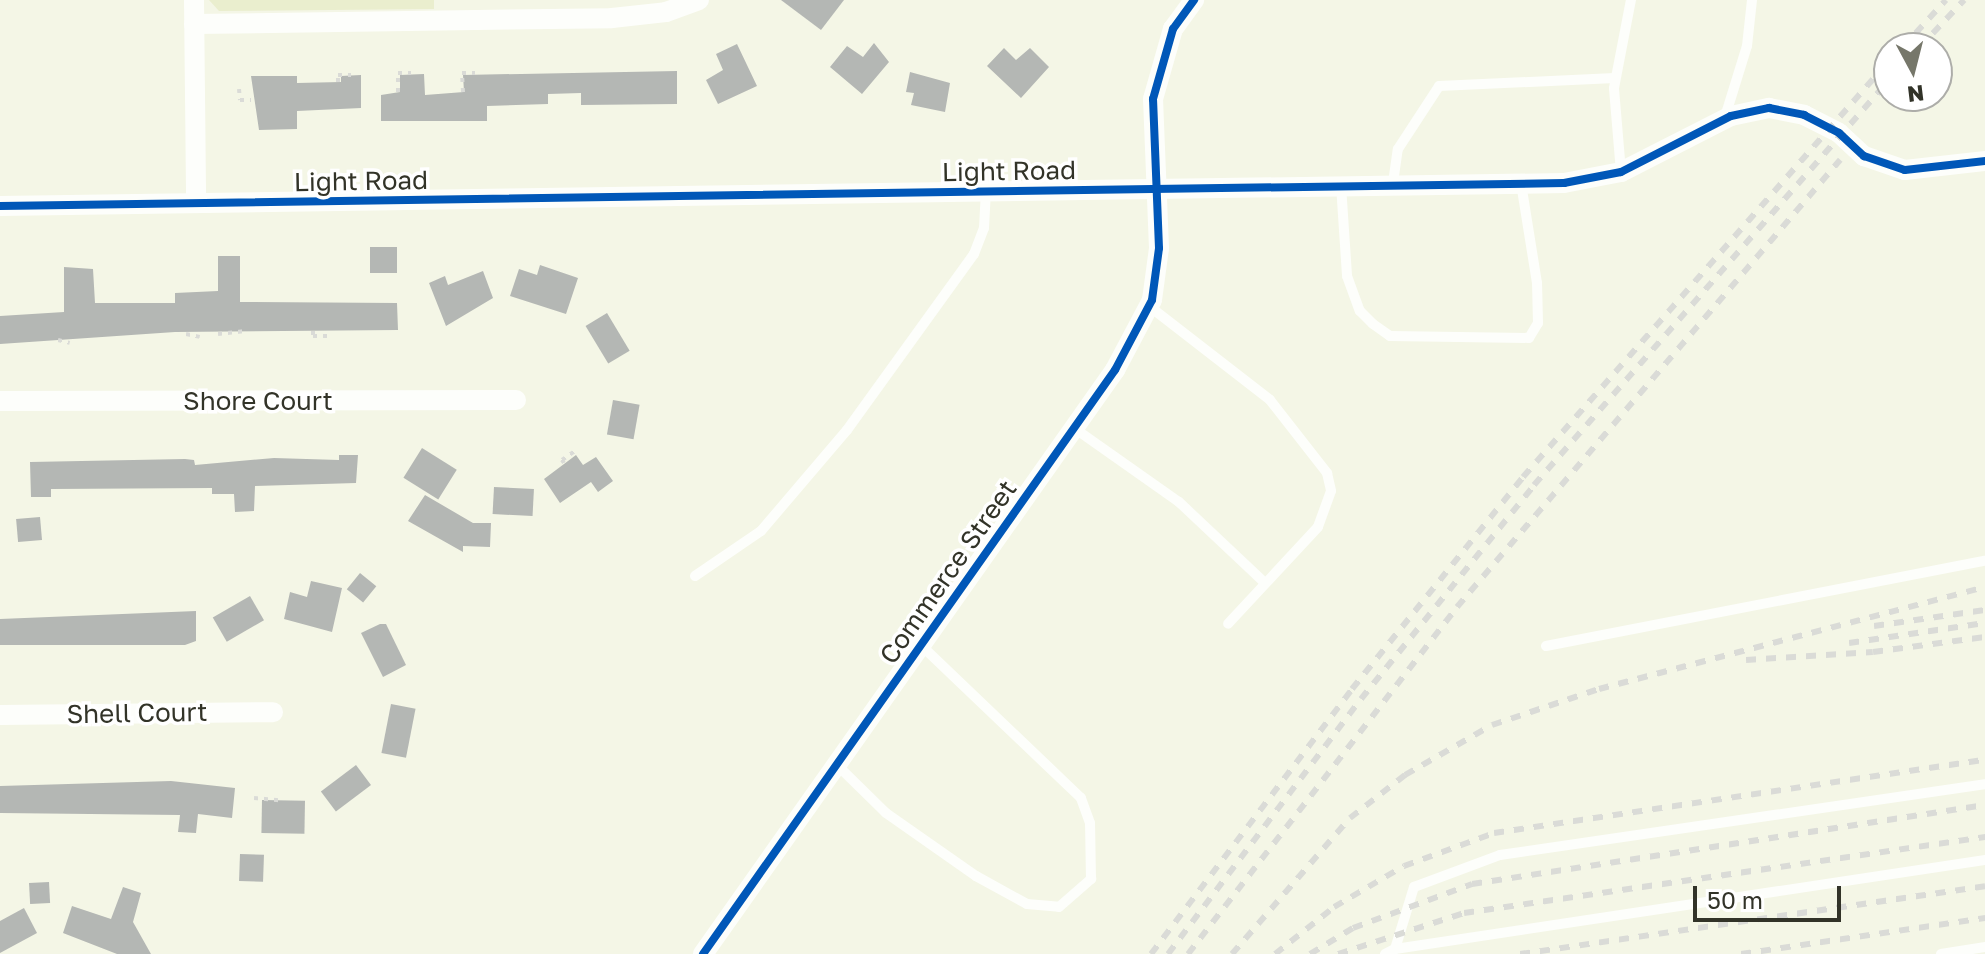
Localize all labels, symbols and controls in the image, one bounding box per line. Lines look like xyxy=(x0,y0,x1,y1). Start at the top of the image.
north arrow xyxy=(1873,32,1953,112)
text: N xyxy=(1906,80,1926,109)
street label: Light Road xyxy=(942,154,1076,188)
street label: Light Road xyxy=(294,164,428,198)
street label: Shore Court xyxy=(183,385,333,417)
street label: Commerce Street xyxy=(873,474,1023,670)
street label: Shell Court xyxy=(66,696,208,730)
scale bar xyxy=(1697,870,1845,920)
text: 50 m xyxy=(1707,885,1763,914)

